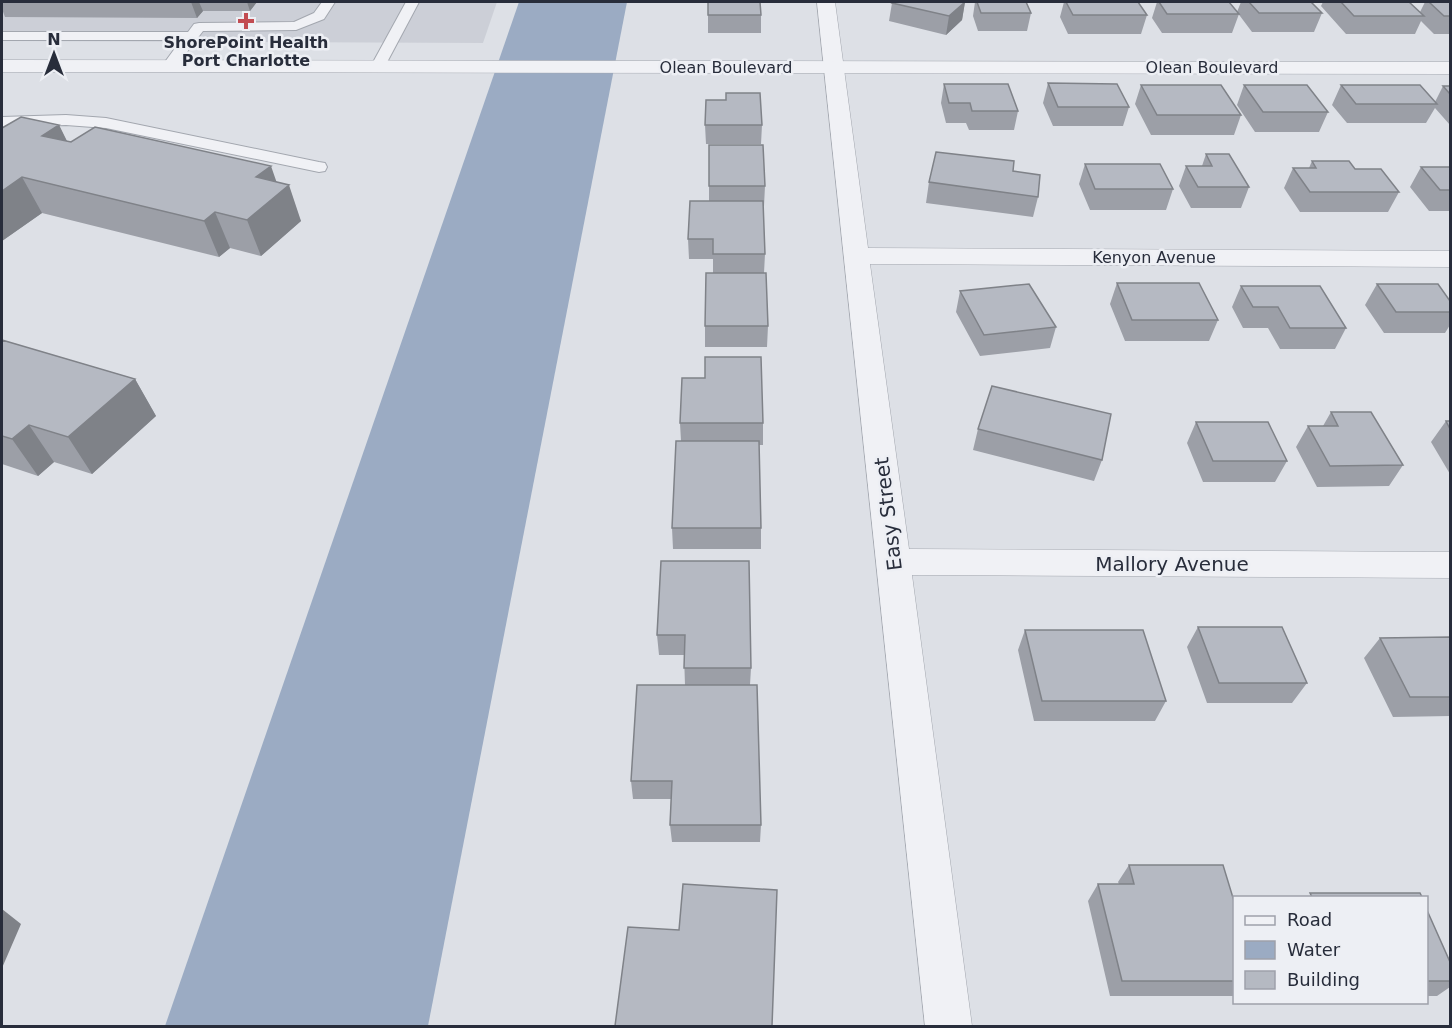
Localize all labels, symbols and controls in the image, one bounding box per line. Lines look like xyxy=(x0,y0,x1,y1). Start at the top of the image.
marker: ShorePoint Health Port Charlotte xyxy=(237,12,255,30)
north arrow xyxy=(24,24,84,84)
text: N xyxy=(47,30,61,49)
place label: ShorePoint Health Port Charlotte xyxy=(163,33,329,70)
street label: Olean Boulevard xyxy=(660,58,792,77)
street label: Olean Boulevard xyxy=(1146,58,1278,77)
street label: Kenyon Avenue xyxy=(1092,248,1216,267)
street label: Easy Street xyxy=(869,456,907,572)
street label: Mallory Avenue xyxy=(1095,552,1249,576)
legend xyxy=(1233,896,1428,1004)
text: Road xyxy=(1287,909,1332,930)
text: Water xyxy=(1287,939,1341,960)
text: Building xyxy=(1287,969,1360,990)

